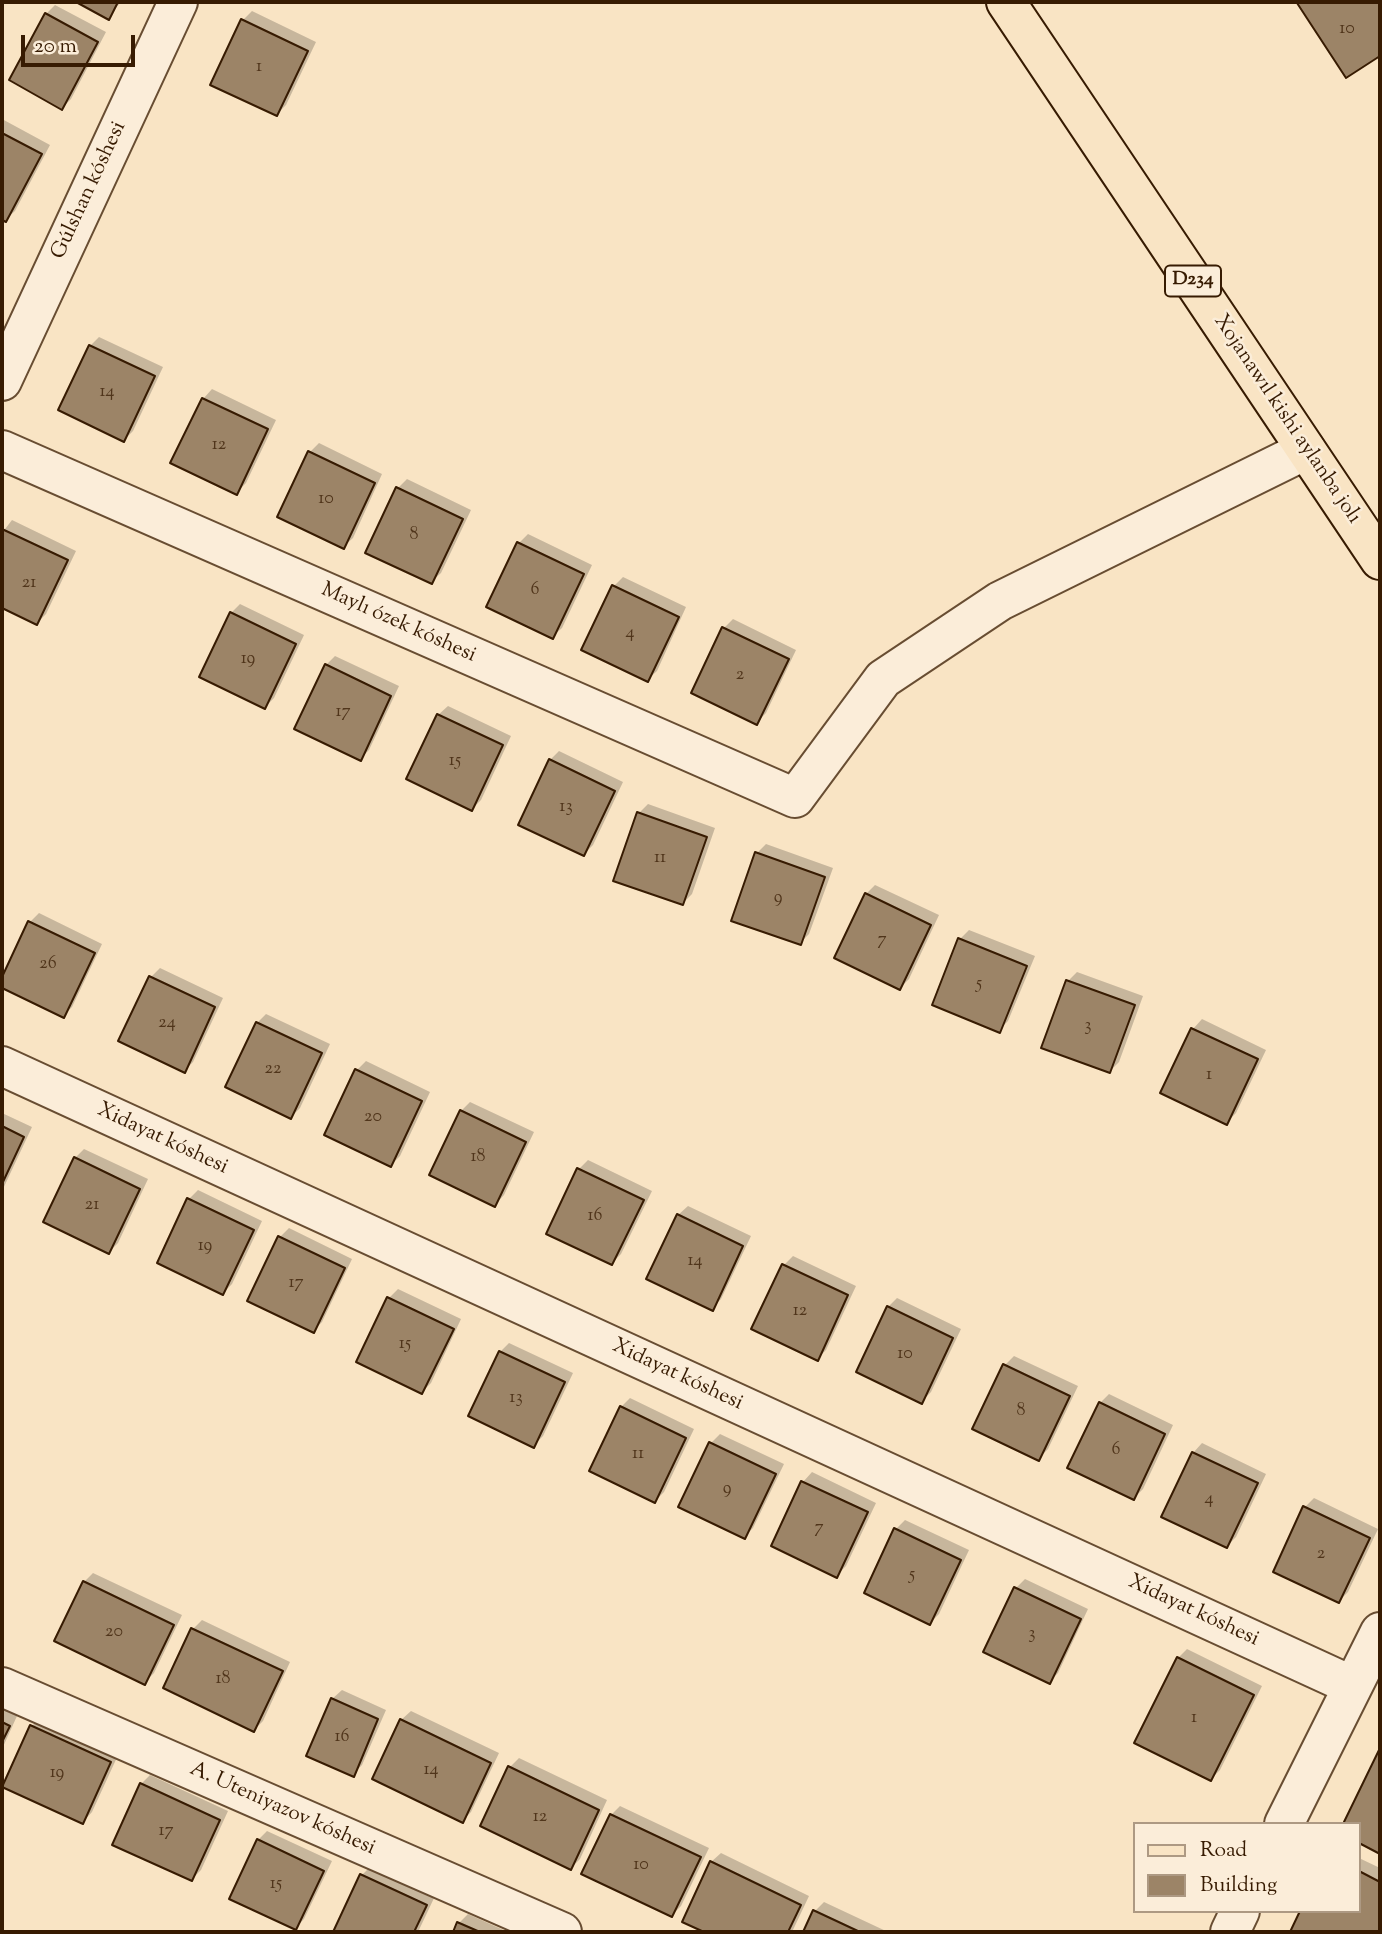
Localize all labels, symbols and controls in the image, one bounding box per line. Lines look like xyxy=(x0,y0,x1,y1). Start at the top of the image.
house number: 10 xyxy=(1339,19,1355,41)
scale bar xyxy=(24,21,138,65)
text: 20 m xyxy=(34,32,77,62)
house number: 1 xyxy=(256,57,262,79)
street label: Gúlshan kóshesi xyxy=(47,118,133,264)
road number: D234 xyxy=(1165,266,1221,296)
street label: Xojanawıl kishi aylanba jolı xyxy=(1207,311,1365,529)
house number: 14 xyxy=(99,382,115,404)
house number: 12 xyxy=(212,435,226,457)
house number: 10 xyxy=(318,489,334,511)
house number: 8 xyxy=(410,525,418,547)
house number: 21 xyxy=(22,573,36,595)
street label: Maylı ózek kóshesi xyxy=(316,578,480,670)
house number: 6 xyxy=(531,580,539,602)
house number: 4 xyxy=(625,623,635,645)
house number: 19 xyxy=(241,649,255,671)
house number: 2 xyxy=(736,665,744,687)
house number: 17 xyxy=(335,702,351,724)
house number: 15 xyxy=(449,751,461,773)
house number: 13 xyxy=(559,797,573,819)
house number: 11 xyxy=(654,848,666,870)
house number: 9 xyxy=(774,888,782,910)
house number: 7 xyxy=(877,930,887,952)
house number: 26 xyxy=(39,954,57,976)
house number: 5 xyxy=(976,974,982,996)
house number: 24 xyxy=(158,1013,176,1035)
house number: 3 xyxy=(1084,1016,1092,1038)
house number: 22 xyxy=(265,1059,281,1081)
house number: 1 xyxy=(1206,1065,1212,1087)
street label: Xidayat kóshesi xyxy=(93,1099,231,1181)
house number: 20 xyxy=(364,1107,382,1129)
house number: 18 xyxy=(470,1147,486,1169)
house number: 21 xyxy=(85,1195,99,1217)
house number: 16 xyxy=(587,1206,603,1228)
house number: 19 xyxy=(198,1236,212,1258)
house number: 14 xyxy=(687,1251,703,1273)
house number: 17 xyxy=(288,1273,304,1295)
house number: 12 xyxy=(793,1301,807,1323)
house number: 15 xyxy=(399,1334,411,1356)
street label: Xidayat kóshesi xyxy=(608,1335,746,1417)
house number: 10 xyxy=(897,1344,913,1366)
house number: 13 xyxy=(509,1388,523,1410)
house number: 8 xyxy=(1017,1401,1025,1423)
house number: 6 xyxy=(1112,1440,1120,1462)
house number: 11 xyxy=(632,1444,644,1466)
house number: 9 xyxy=(723,1479,731,1501)
house number: 4 xyxy=(1204,1489,1214,1511)
house number: 7 xyxy=(814,1518,824,1540)
house number: 2 xyxy=(1317,1544,1325,1566)
house number: 5 xyxy=(909,1565,915,1587)
street label: Xidayat kóshesi xyxy=(1124,1571,1262,1653)
house number: 20 xyxy=(105,1622,123,1644)
house number: 3 xyxy=(1028,1624,1036,1646)
house number: 18 xyxy=(215,1669,231,1691)
house number: 1 xyxy=(1191,1708,1197,1730)
house number: 16 xyxy=(334,1727,350,1749)
street label: A. Uteniyazov kóshesi xyxy=(185,1758,379,1862)
house number: 14 xyxy=(423,1760,439,1782)
house number: 19 xyxy=(50,1763,64,1785)
house number: 12 xyxy=(533,1807,547,1829)
house number: 17 xyxy=(158,1821,174,1843)
legend xyxy=(1134,1822,1361,1913)
text: Road xyxy=(1200,1836,1247,1866)
house number: 10 xyxy=(633,1855,649,1877)
text: Building xyxy=(1200,1871,1277,1901)
house number: 15 xyxy=(270,1874,282,1896)

